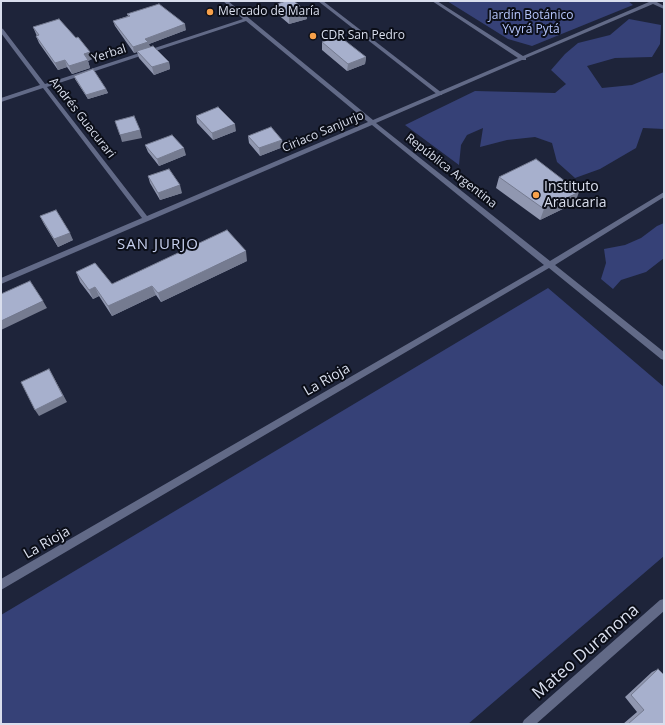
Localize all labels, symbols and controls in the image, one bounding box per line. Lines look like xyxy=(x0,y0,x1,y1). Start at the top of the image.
place label: Mercado de María xyxy=(218,5,320,19)
marker: Mercado de María xyxy=(205,7,215,17)
park label: Jardín Botánico Yvyrá Pytá xyxy=(489,9,573,37)
place label: CDR San Pedro xyxy=(321,29,405,43)
marker: CDR San Pedro xyxy=(308,31,318,41)
street label: Yerbal xyxy=(90,42,128,66)
street label: Andrés Guacurari xyxy=(46,75,118,161)
street label: Ciriaco Sanjurjo xyxy=(280,108,366,156)
street label: República Argentina xyxy=(402,131,500,211)
place label: Instituto Araucaria xyxy=(544,179,606,212)
marker: Instituto Araucaria xyxy=(531,190,541,200)
district label: SAN JURJO xyxy=(117,236,199,254)
street label: La Rioja xyxy=(301,360,353,400)
street label: La Rioja xyxy=(21,523,73,563)
street label: Mateo Duranona xyxy=(528,600,644,704)

